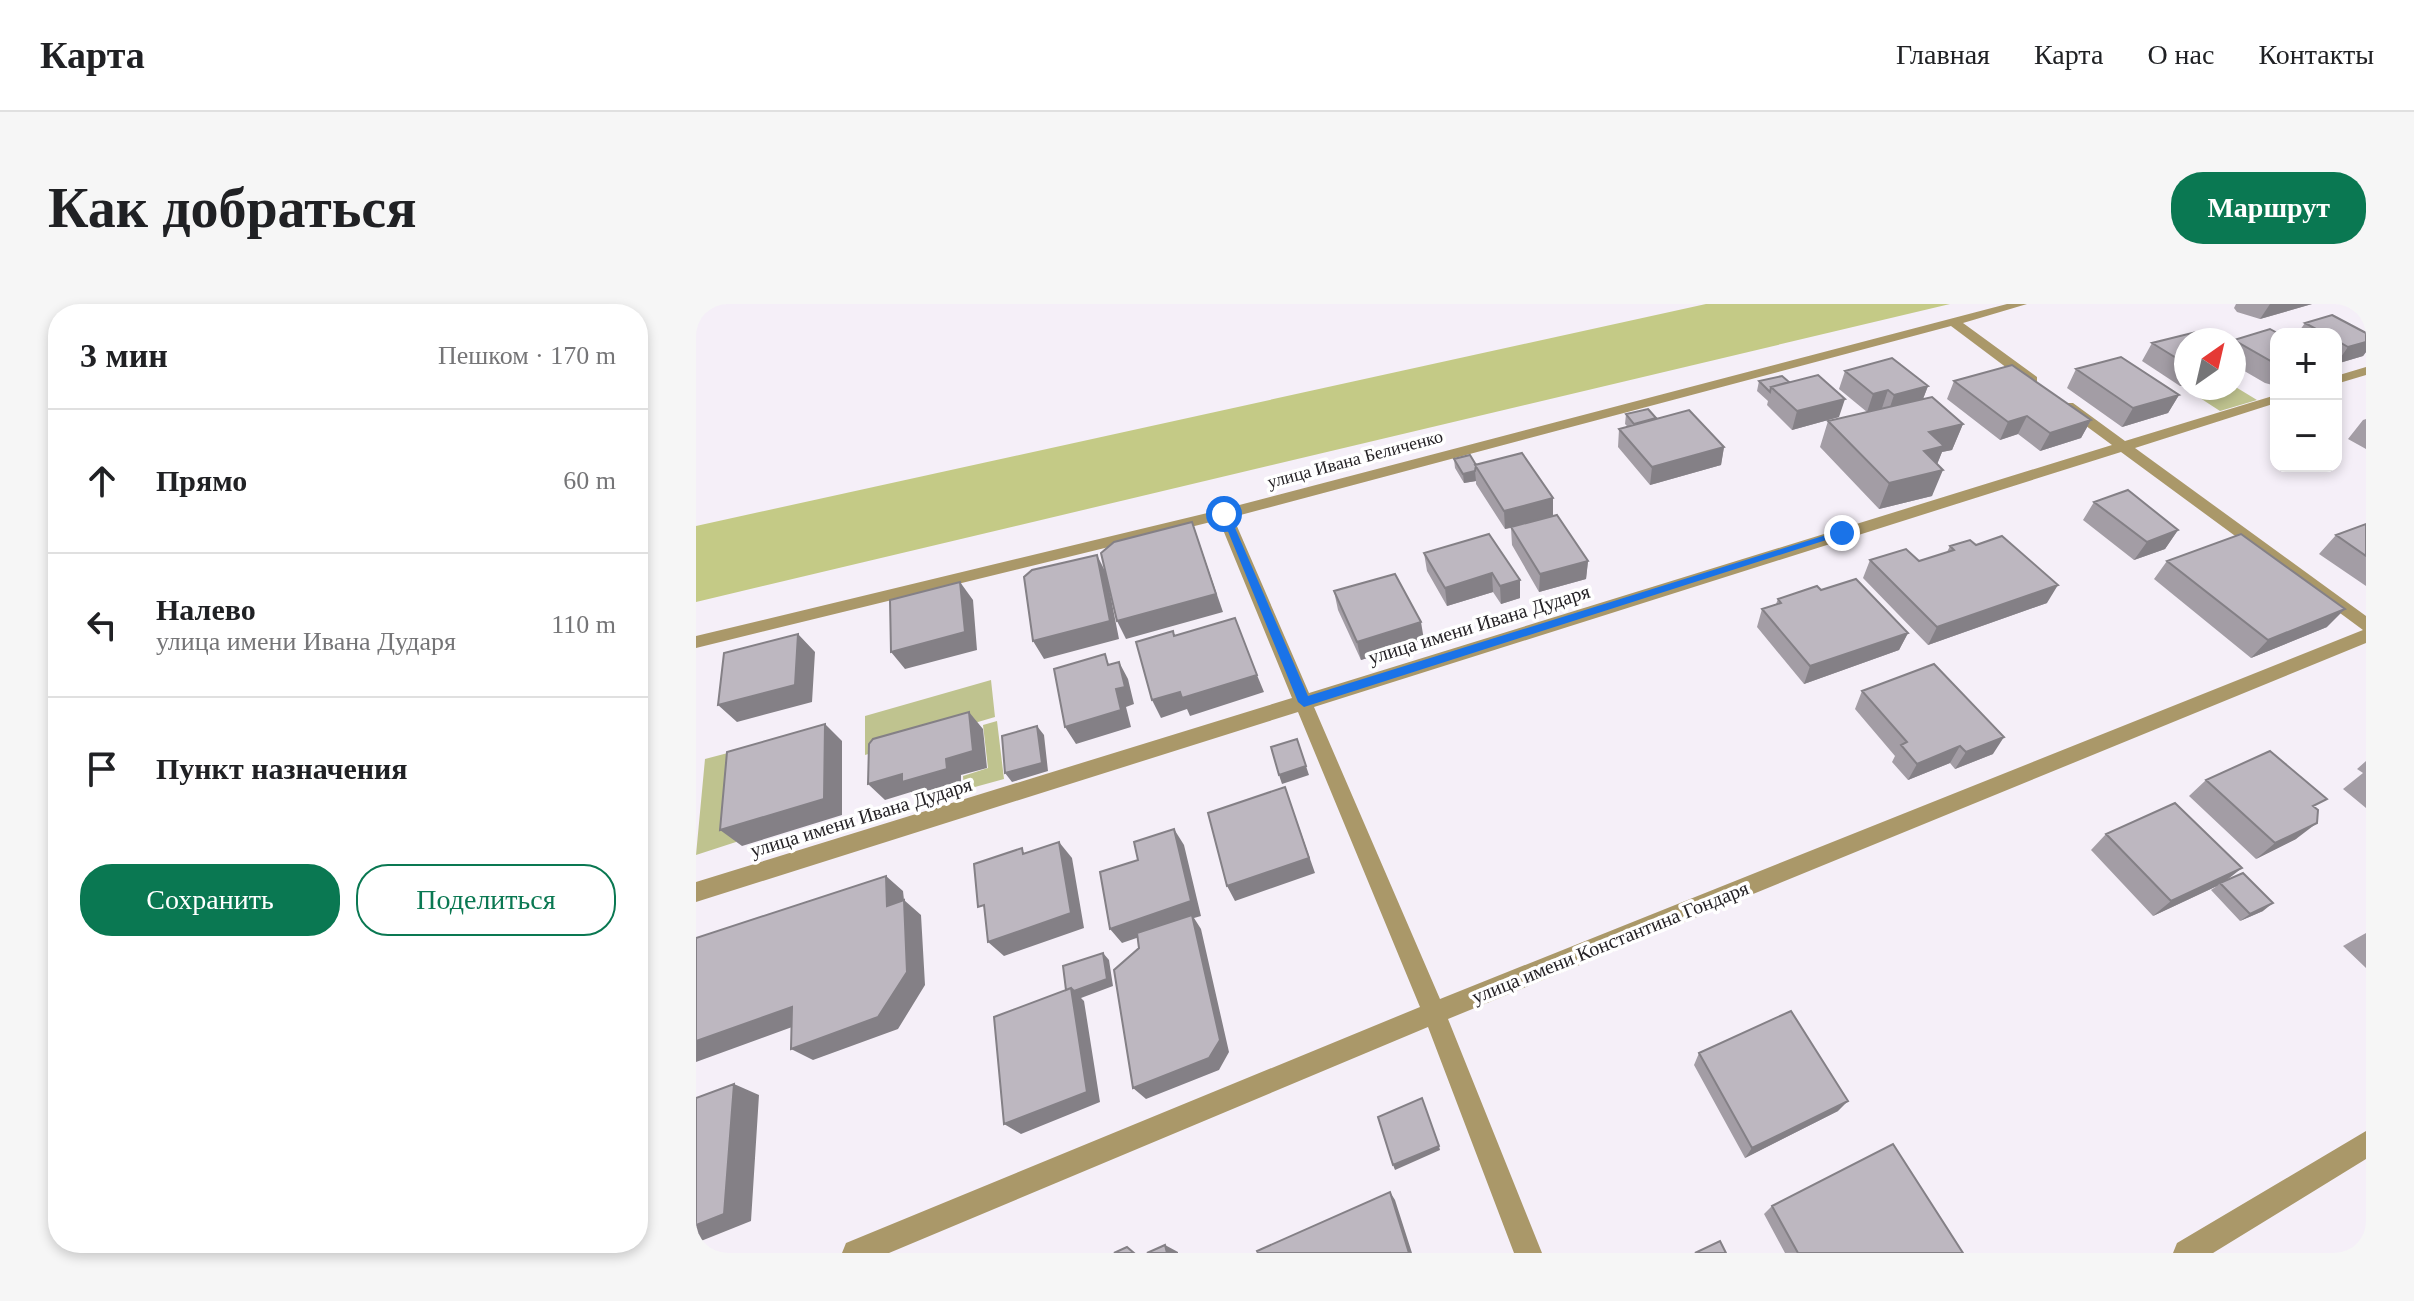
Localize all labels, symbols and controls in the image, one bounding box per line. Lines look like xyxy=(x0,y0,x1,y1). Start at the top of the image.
text: Карта xyxy=(40,34,145,76)
text: Главная xyxy=(1896,39,1990,70)
text: Карта xyxy=(2034,39,2103,70)
text: О нас xyxy=(2147,39,2214,70)
text: Контакты xyxy=(2258,39,2374,70)
button: Маршрут xyxy=(2171,172,2366,244)
text: Как добраться xyxy=(48,177,416,239)
north arrow xyxy=(2174,328,2246,400)
map controls xyxy=(2270,328,2342,472)
button: + xyxy=(2270,328,2342,400)
text: 3 мин xyxy=(80,337,168,374)
text: Пешком · 170 m xyxy=(438,341,616,370)
button: − xyxy=(2270,400,2342,472)
street label: улица Ивана Беличенко xyxy=(1265,426,1445,492)
icon: ahead xyxy=(80,459,124,503)
text: Прямо xyxy=(156,464,247,497)
text: 60 m xyxy=(563,466,616,495)
route start xyxy=(1206,496,1242,532)
route end xyxy=(1824,515,1860,551)
street label: улица имени Ивана Дударя xyxy=(1365,580,1593,669)
text: Налево xyxy=(156,593,256,626)
icon: left xyxy=(80,603,124,647)
text: 110 m xyxy=(551,610,616,639)
text: улица имени Ивана Дударя xyxy=(156,627,456,656)
icon: arrive xyxy=(80,747,124,791)
text: Пункт назначения xyxy=(156,752,408,785)
street label: улица имени Ивана Дударя xyxy=(747,773,975,862)
button: Сохранить xyxy=(80,864,340,936)
button: Поделиться xyxy=(356,864,616,936)
street label: улица имени Константина Гондаря xyxy=(1469,876,1752,1009)

